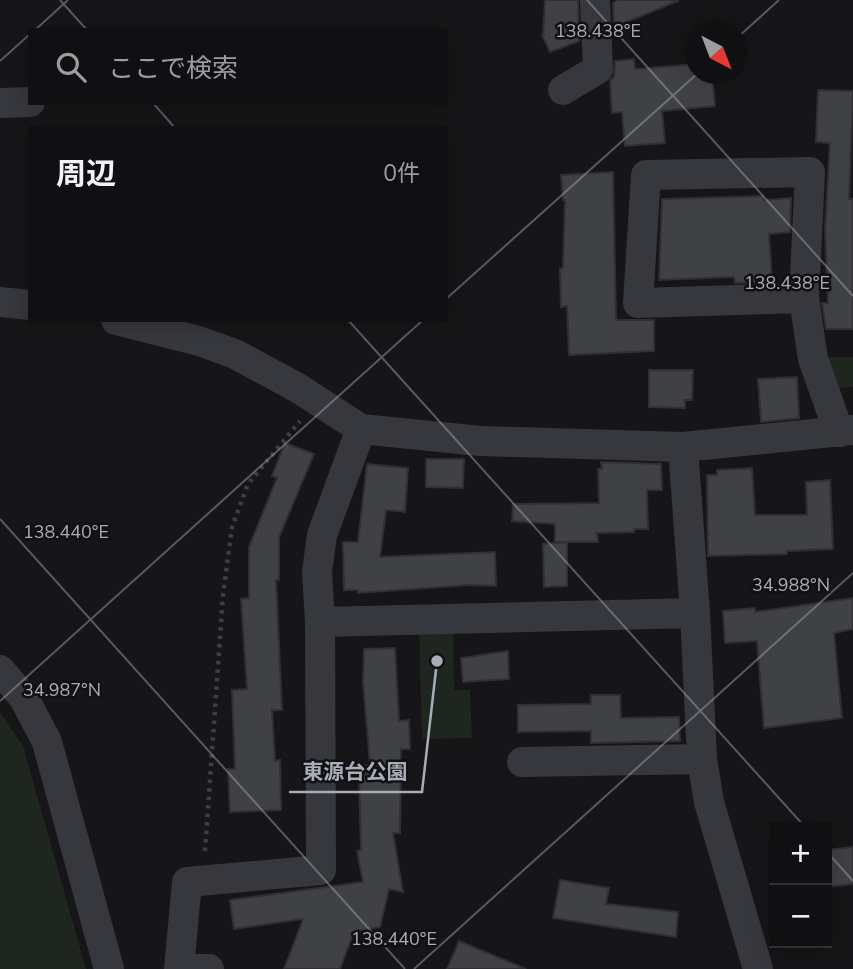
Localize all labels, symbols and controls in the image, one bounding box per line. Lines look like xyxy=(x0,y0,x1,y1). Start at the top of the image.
text: 138.438°E xyxy=(555,19,641,43)
north arrow xyxy=(685,21,748,84)
search box xyxy=(28,28,448,105)
icon: search xyxy=(52,48,90,86)
text: ここで検索 xyxy=(108,51,238,86)
text: 周辺 xyxy=(56,154,116,195)
text: 0件 xyxy=(383,158,420,189)
text: 138.438°E xyxy=(744,271,830,295)
text: 138.440°E xyxy=(23,520,109,544)
text: 34.988°N xyxy=(752,573,830,597)
text: 34.987°N xyxy=(23,678,101,702)
callout: 東源台公園 xyxy=(289,750,422,792)
text: 東源台公園 xyxy=(303,758,408,786)
map controls xyxy=(769,822,832,948)
button: + xyxy=(769,822,832,885)
button: − xyxy=(769,885,832,948)
text: 138.440°E xyxy=(351,927,437,951)

